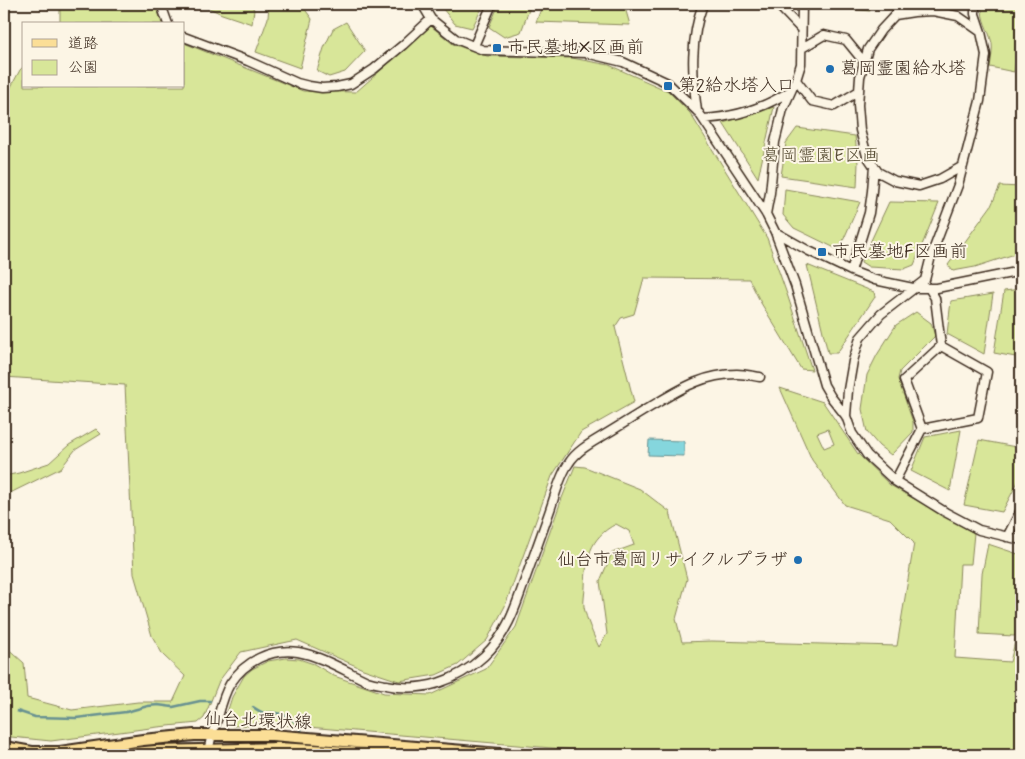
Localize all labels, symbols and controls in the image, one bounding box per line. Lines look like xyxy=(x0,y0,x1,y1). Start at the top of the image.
legend xyxy=(22,22,185,88)
text: 道路 xyxy=(68,34,98,54)
place label: 市民墓地X区画前 xyxy=(507,36,644,60)
marker: 市民墓地X区画前 xyxy=(491,42,503,54)
place label: 葛岡霊園給水塔 xyxy=(840,57,966,81)
text: 公園 xyxy=(68,58,98,78)
marker: 葛岡霊園給水塔 xyxy=(824,63,836,75)
place label: 第2給水塔入口 xyxy=(678,74,795,98)
marker: 第2給水塔入口 xyxy=(662,80,674,92)
park label: 葛岡霊園E区画 xyxy=(762,144,880,168)
place label: 市民墓地F区画前 xyxy=(832,240,968,264)
marker: 市民墓地F区画前 xyxy=(816,246,828,258)
place label: 仙台市葛岡リサイクルプラザ xyxy=(557,548,788,572)
marker: 仙台市葛岡リサイクルプラザ xyxy=(792,554,804,566)
street label: 仙台北環状線 xyxy=(204,707,312,735)

